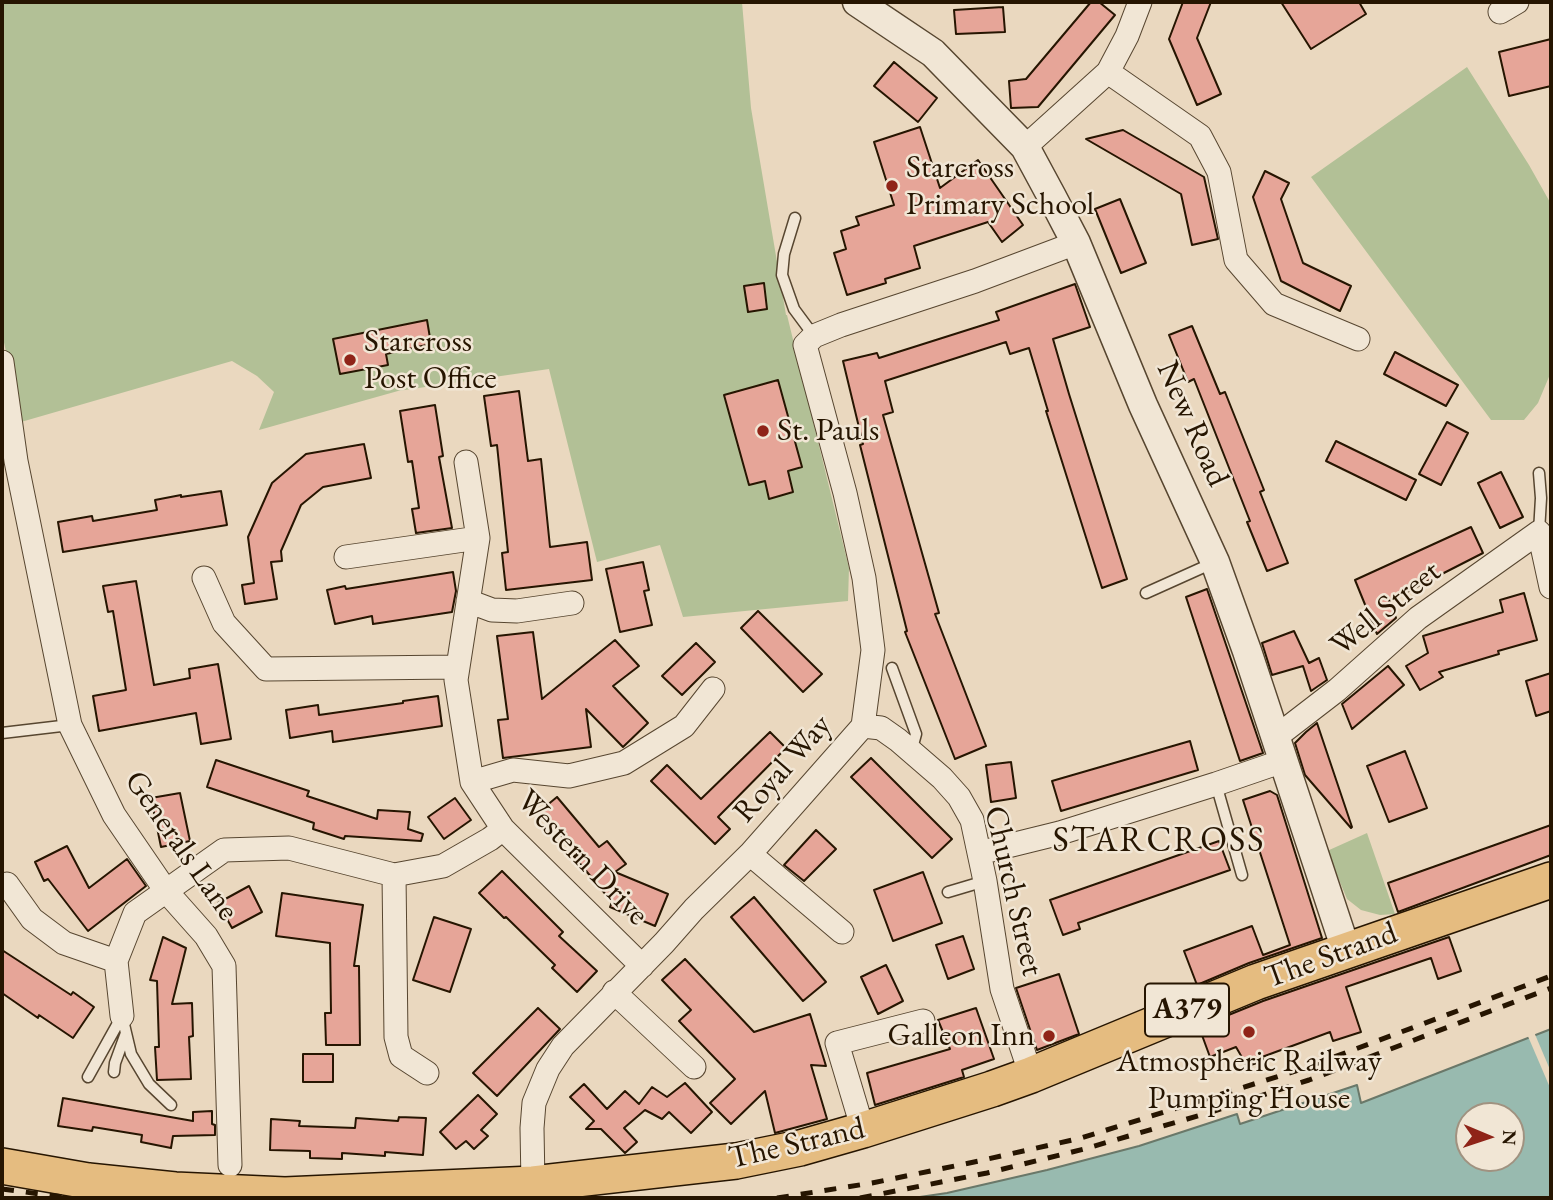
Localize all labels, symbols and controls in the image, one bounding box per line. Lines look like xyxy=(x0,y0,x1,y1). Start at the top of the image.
place label: Starcross Primary School xyxy=(906,149,1094,224)
marker: Starcross Primary School xyxy=(884,178,900,194)
place label: Starcross Post Office xyxy=(364,323,497,398)
marker: Starcross Post Office xyxy=(342,352,358,368)
street label: New Road xyxy=(1147,355,1237,493)
place label: St. Pauls xyxy=(777,412,879,450)
marker: St. Pauls xyxy=(755,423,771,439)
street label: Well Street xyxy=(1323,553,1449,665)
street label: Royal Way xyxy=(726,707,840,831)
street label: Generals Lane xyxy=(115,764,247,928)
street label: Western Drive xyxy=(508,782,656,934)
street label: Church Street xyxy=(975,802,1051,980)
district label: STARCROSS xyxy=(1054,820,1264,862)
street label: The Strand xyxy=(1259,914,1403,998)
road number: A379 xyxy=(1145,984,1229,1036)
place label: Galleon Inn xyxy=(888,1017,1035,1055)
marker: Atmospheric Railway Pumping House xyxy=(1241,1024,1257,1040)
marker: Galleon Inn xyxy=(1041,1028,1057,1044)
place label: Atmospheric Railway Pumping House xyxy=(1116,1043,1382,1118)
north arrow xyxy=(1455,1102,1525,1172)
street label: The Strand xyxy=(725,1110,869,1178)
text: N xyxy=(1497,1130,1522,1146)

